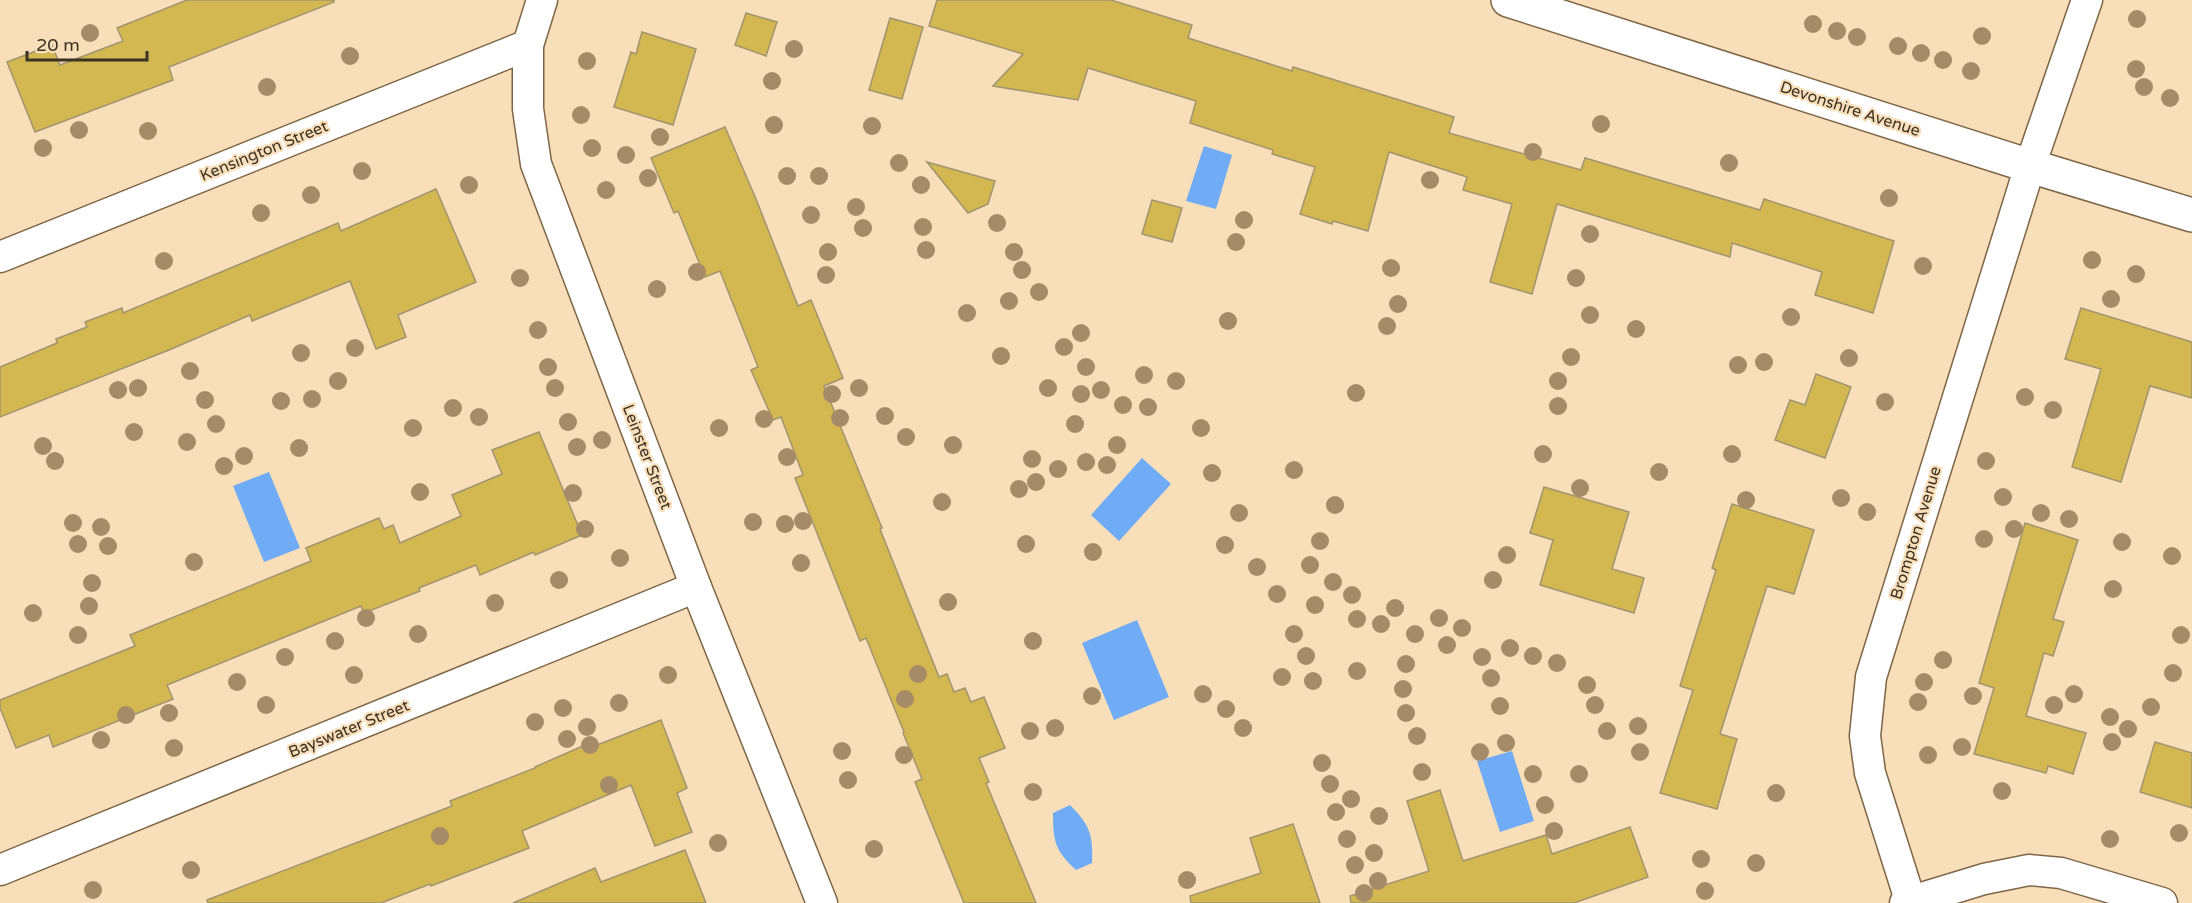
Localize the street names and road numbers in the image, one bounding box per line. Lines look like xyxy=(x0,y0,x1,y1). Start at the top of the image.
street label: Devonshire Avenue xyxy=(1777,77,1923,141)
street label: Kensington Street xyxy=(197,116,331,186)
street label: Leinster Street xyxy=(618,402,676,512)
street label: Brompton Avenue xyxy=(1886,464,1946,602)
street label: Bayswater Street xyxy=(286,696,412,762)

